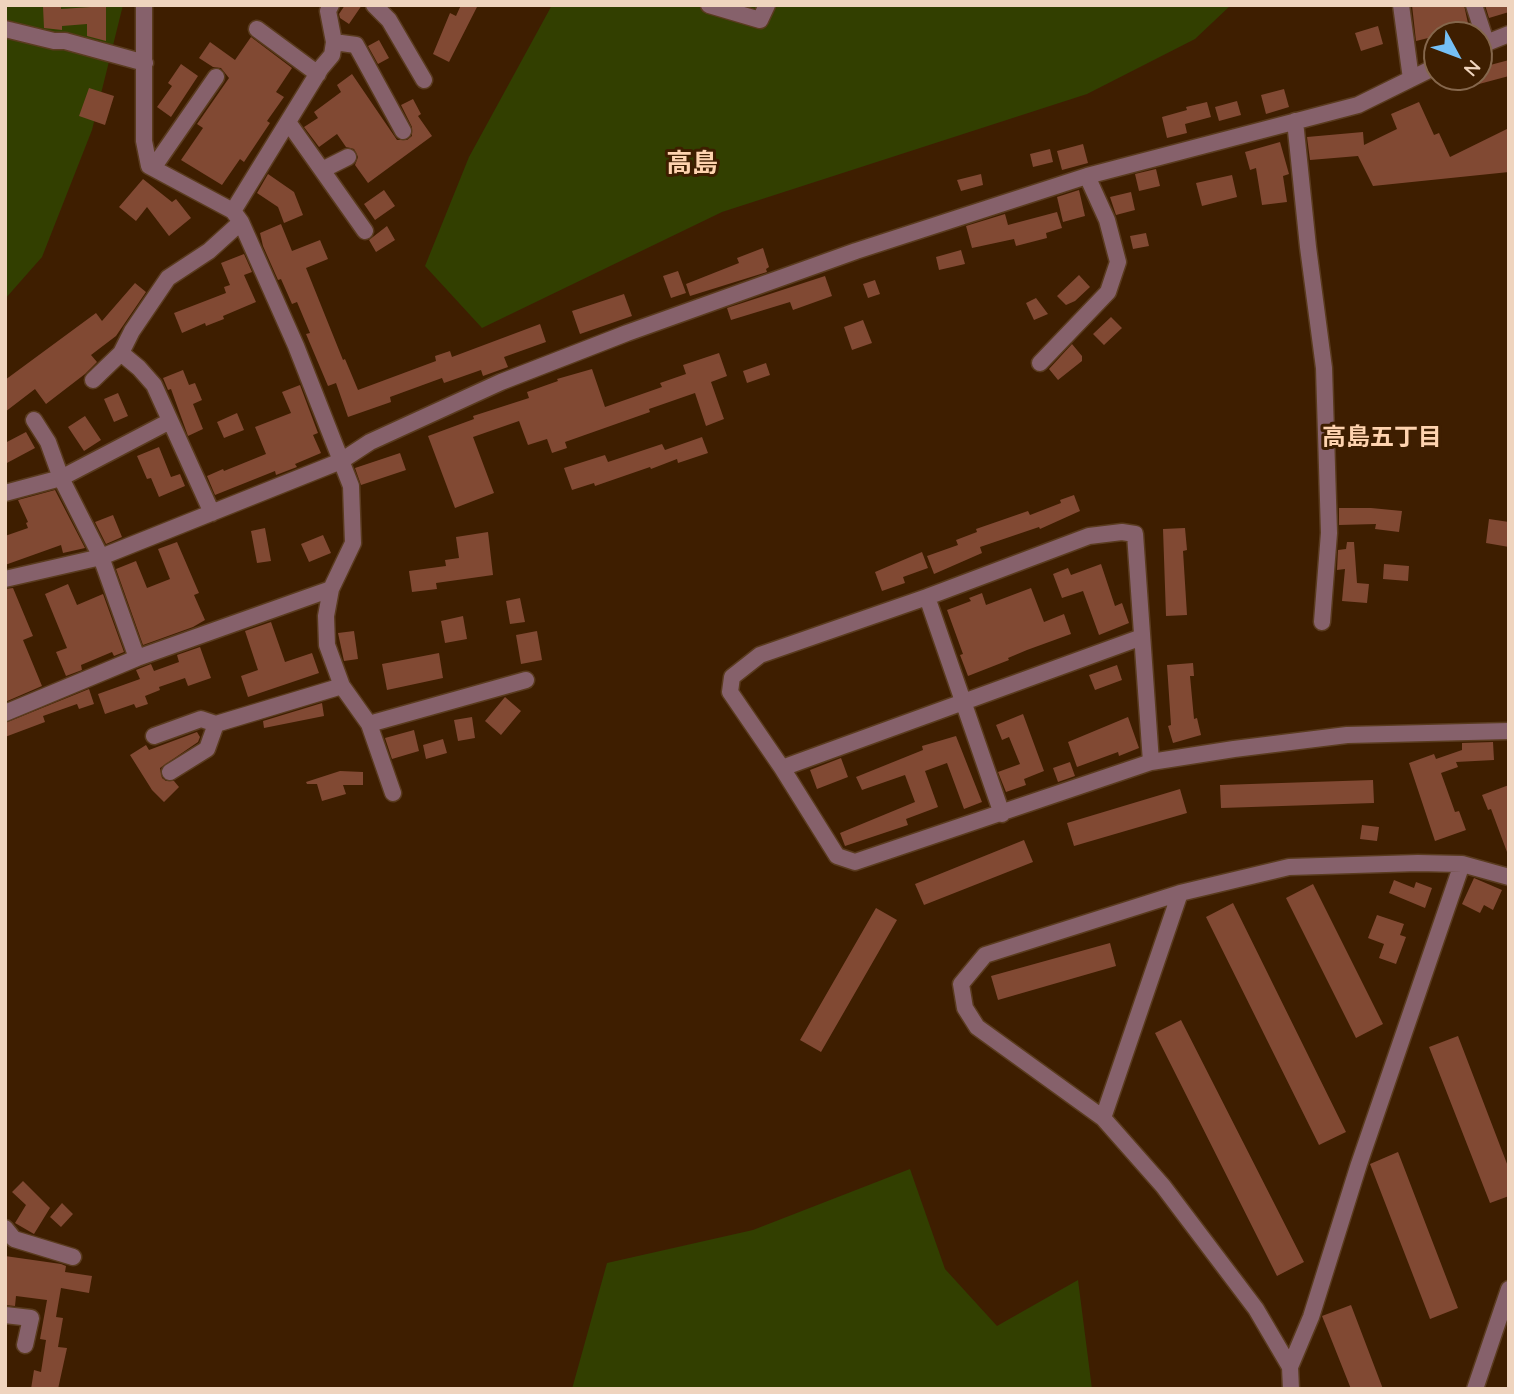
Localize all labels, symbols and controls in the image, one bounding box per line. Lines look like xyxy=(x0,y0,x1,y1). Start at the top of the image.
north arrow xyxy=(1423,21,1493,91)
text: N xyxy=(1459,55,1486,82)
district label: 高島 xyxy=(666,148,718,180)
district label: 高島五丁目 xyxy=(1322,424,1442,452)

